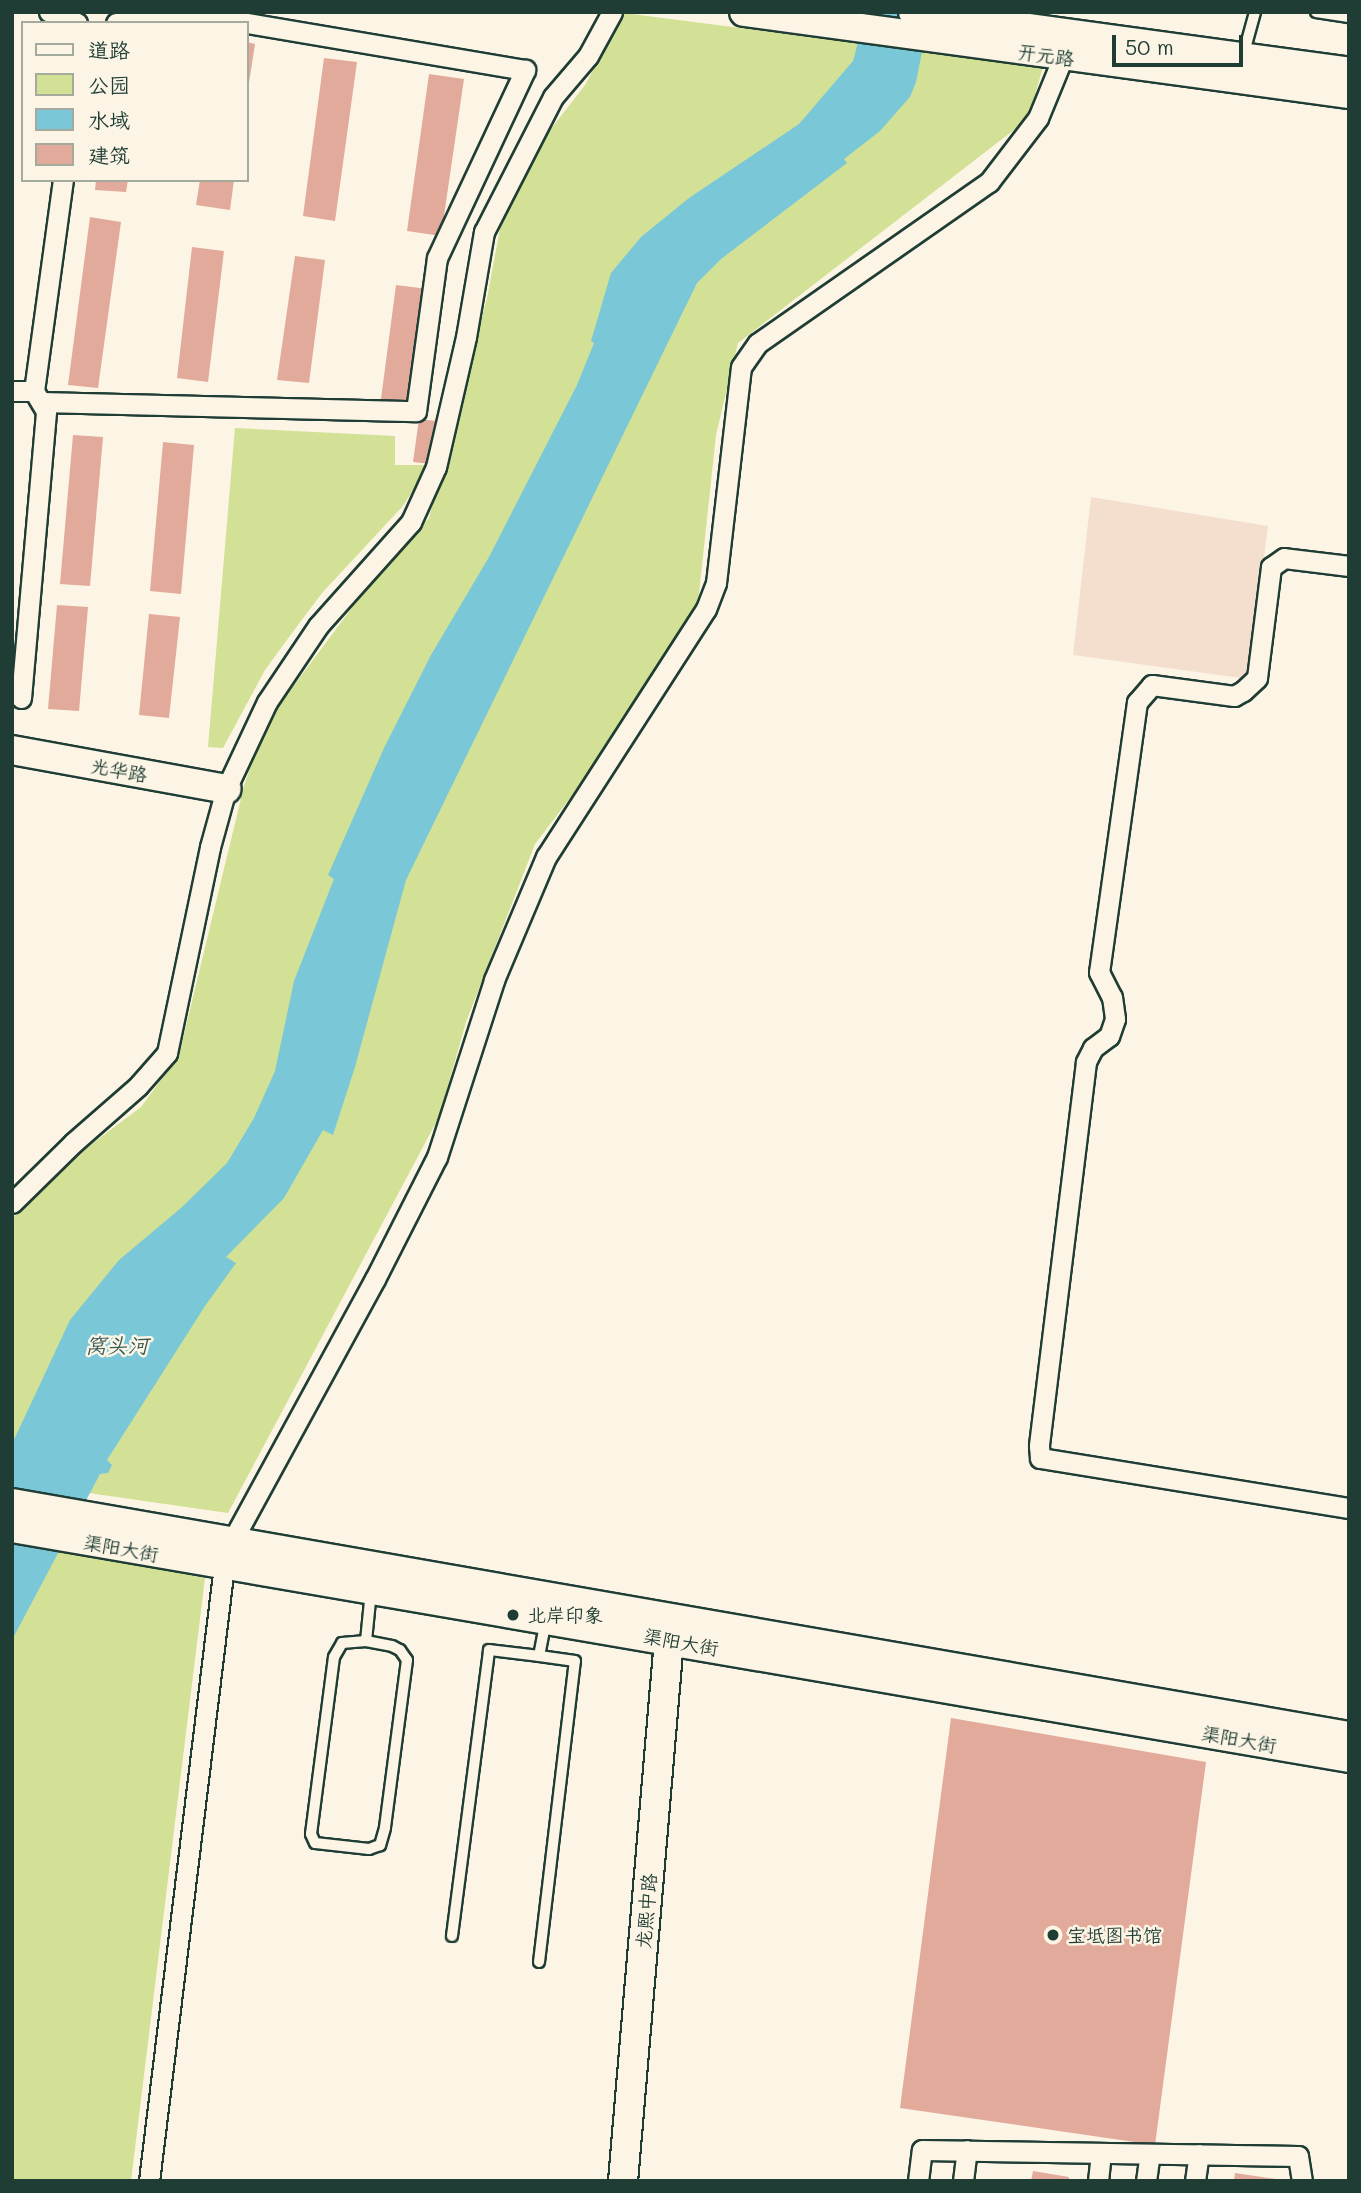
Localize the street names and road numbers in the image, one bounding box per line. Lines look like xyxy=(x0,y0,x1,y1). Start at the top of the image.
street label: 开元路 xyxy=(1016,40,1076,70)
street label: 光华路 xyxy=(89,754,149,786)
street label: 渠阳大街 xyxy=(82,1530,160,1566)
street label: 渠阳大街 xyxy=(642,1624,720,1660)
street label: 渠阳大街 xyxy=(1200,1721,1278,1757)
street label: 龙熙中路 xyxy=(631,1872,661,1950)

